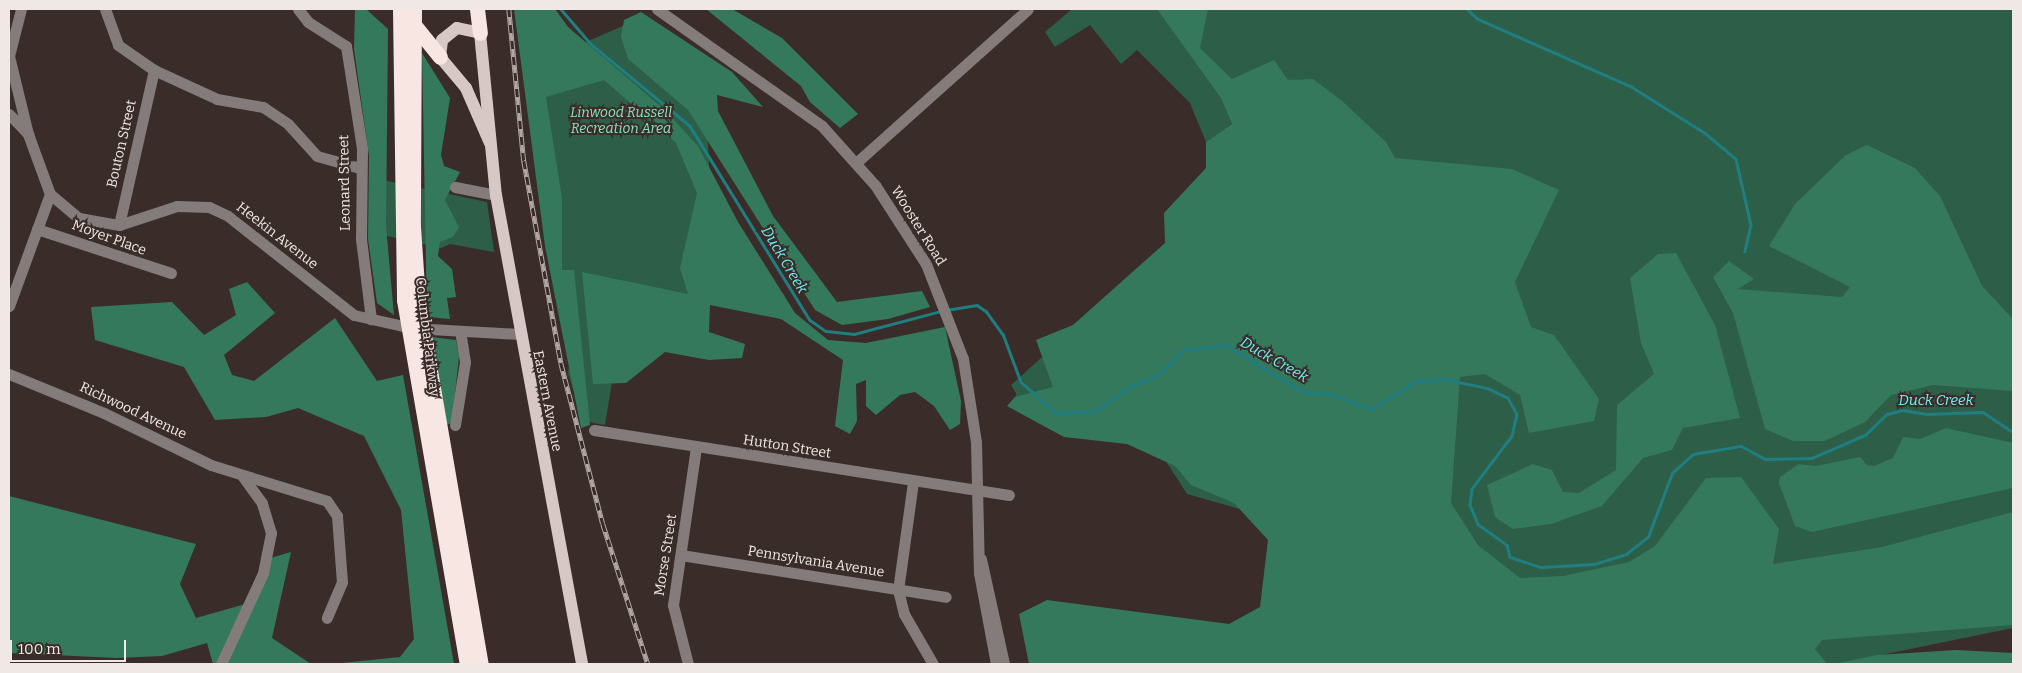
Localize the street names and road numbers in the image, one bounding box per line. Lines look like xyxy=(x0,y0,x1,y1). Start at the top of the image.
street label: Bouton Street xyxy=(104,98,140,190)
street label: Leonard Street xyxy=(336,135,354,231)
street label: Wooster Road xyxy=(887,183,949,269)
street label: Heekin Avenue xyxy=(233,199,321,273)
street label: Moyer Place xyxy=(69,217,149,259)
street label: Columbia Parkway xyxy=(411,276,443,398)
street label: Eastern Avenue xyxy=(529,349,565,453)
street label: Richwood Avenue xyxy=(77,379,189,443)
street label: Hutton Street xyxy=(742,432,832,462)
street label: Morse Street xyxy=(651,513,681,597)
street label: Pennsylvania Avenue xyxy=(746,543,886,581)

